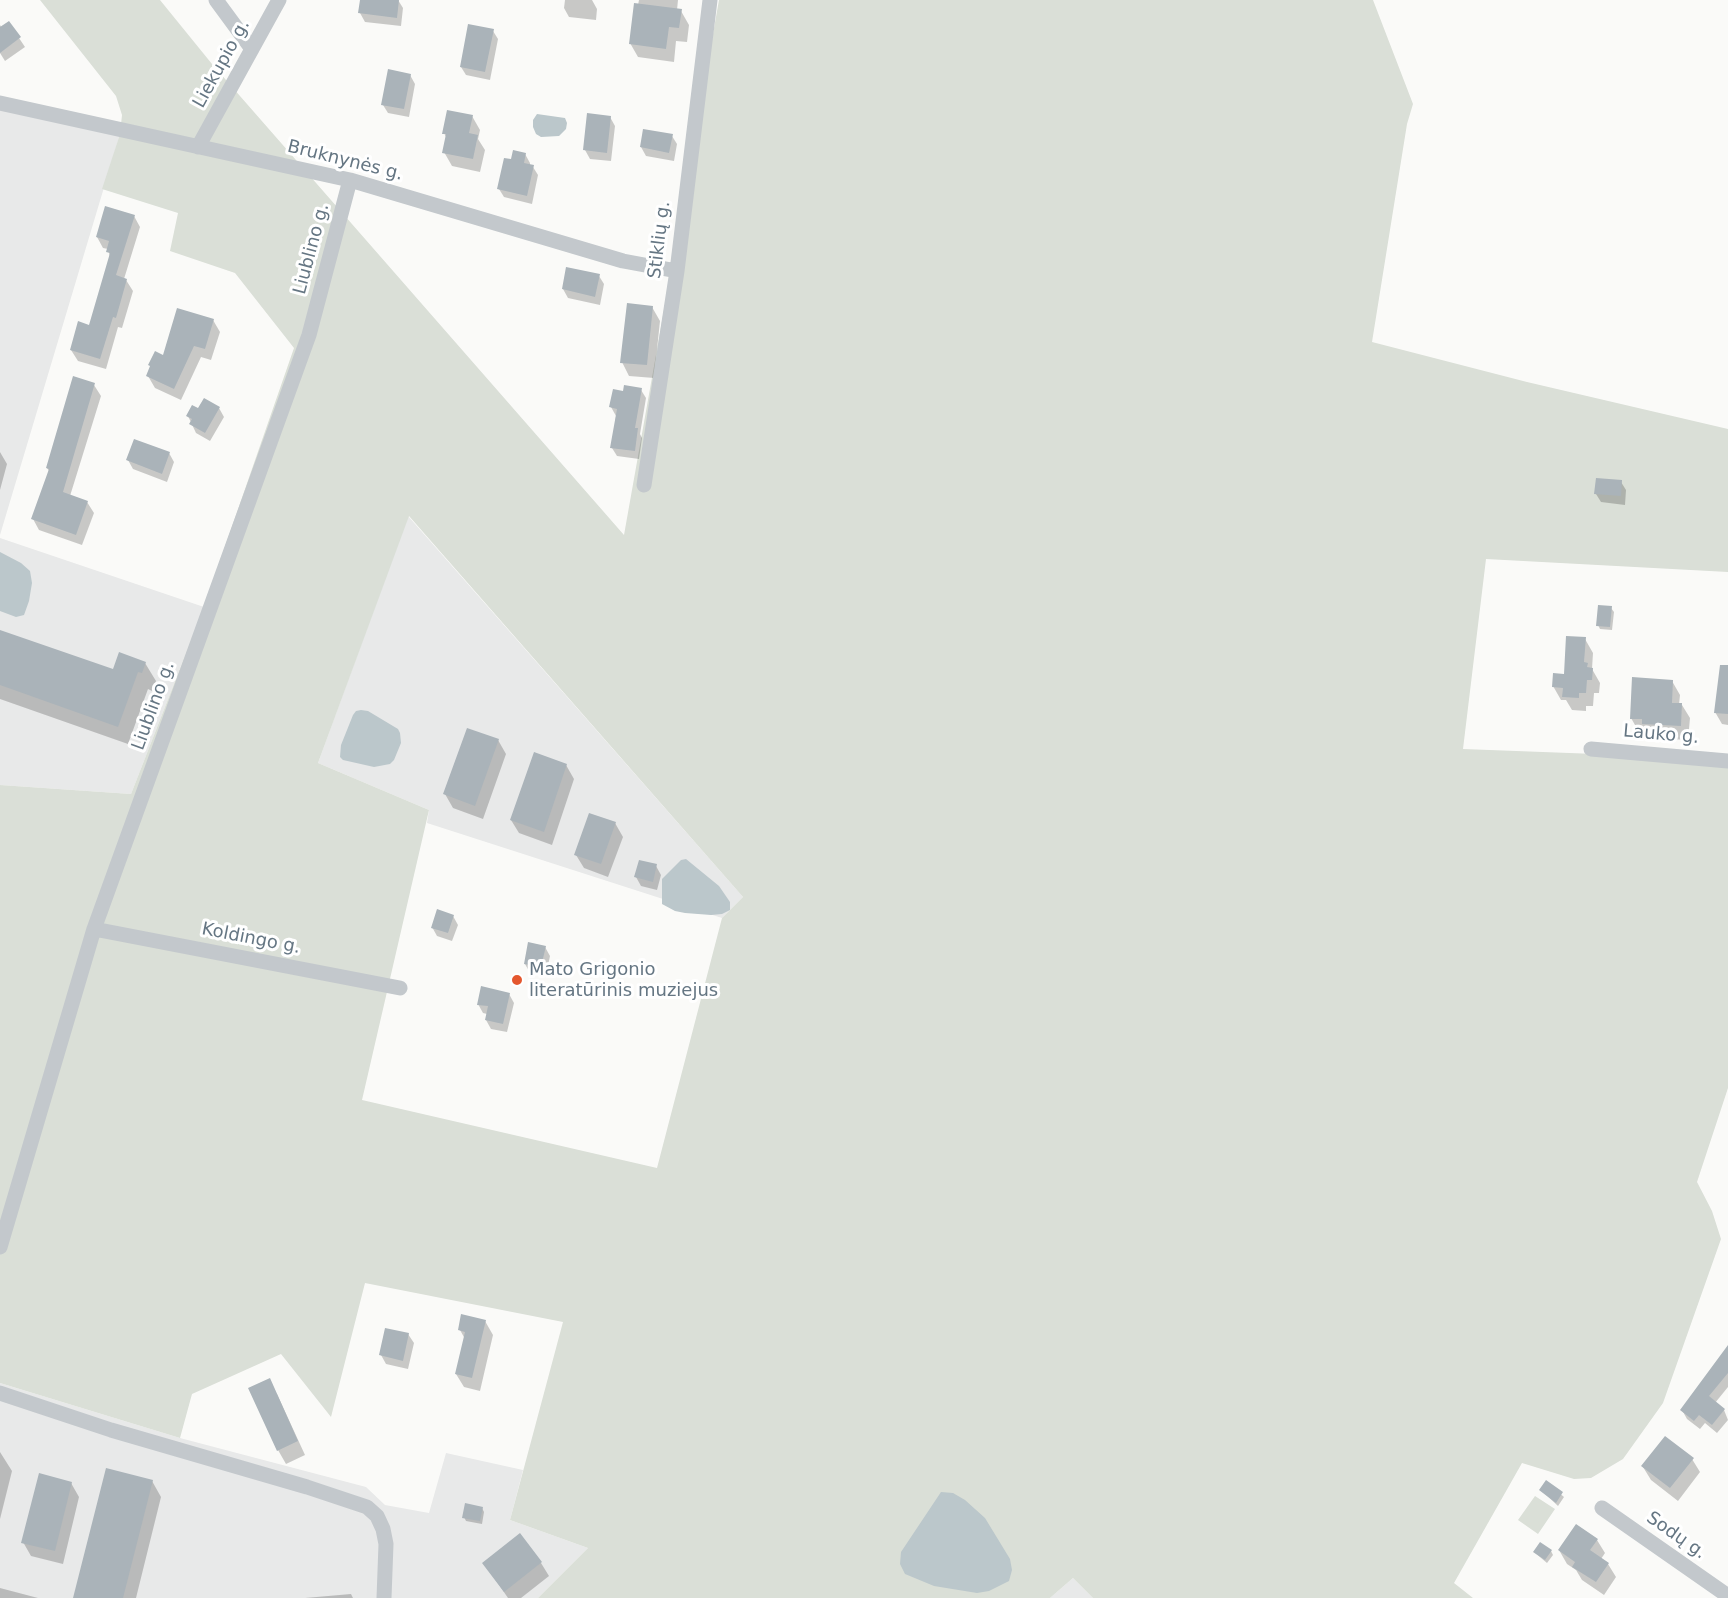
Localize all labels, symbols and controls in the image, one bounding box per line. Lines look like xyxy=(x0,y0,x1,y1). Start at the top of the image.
street label: Liekupio g. xyxy=(189,16,255,112)
street label: Bruknynės g. xyxy=(285,136,405,186)
street label: Stiklių g. xyxy=(645,200,675,280)
street label: Liublino g. xyxy=(290,201,334,297)
street label: Liublino g. xyxy=(128,659,180,753)
street label: Lauko g. xyxy=(1622,721,1700,749)
street label: Koldingo g. xyxy=(200,919,302,959)
place label: Mato Grigonio literatūrinis muziejus xyxy=(529,959,718,1002)
marker: Mato Grigonio literatūrinis muziejus xyxy=(510,973,524,987)
street label: Sodų g. xyxy=(1642,1508,1710,1564)

